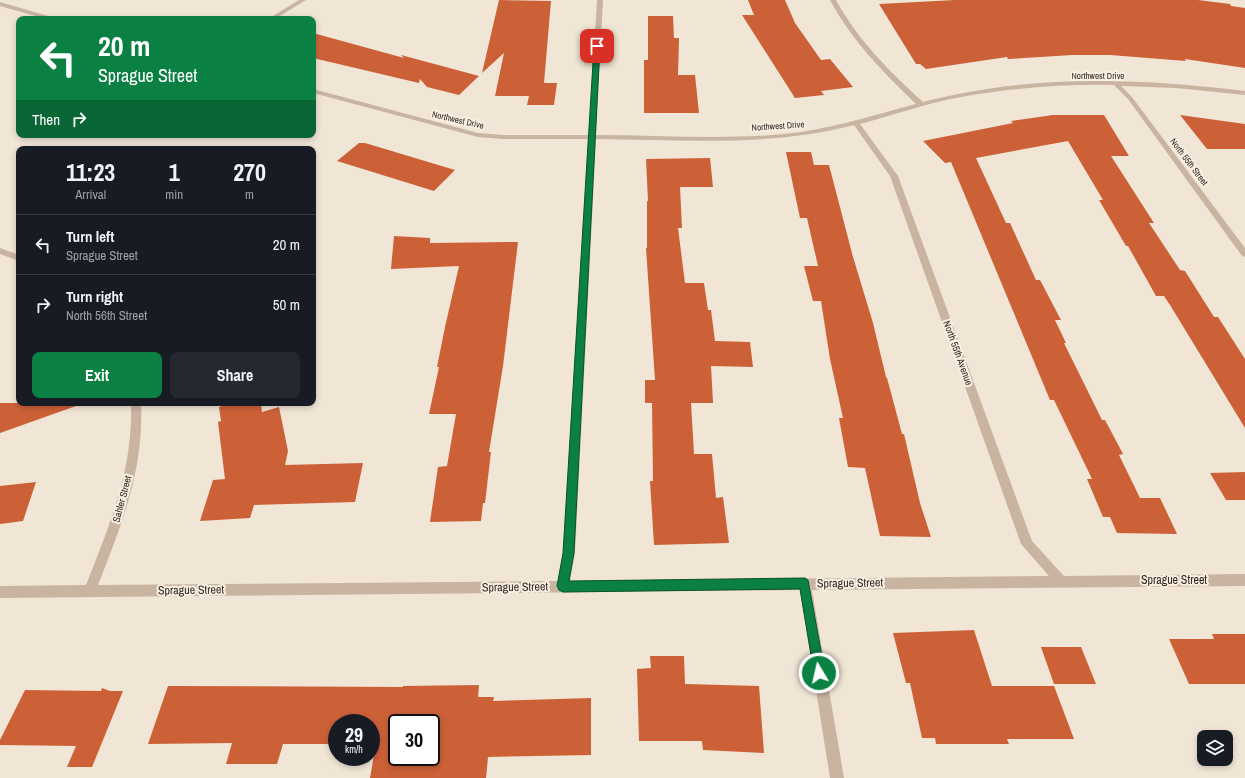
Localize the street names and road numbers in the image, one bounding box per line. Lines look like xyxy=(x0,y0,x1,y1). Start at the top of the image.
street label: Northwest Drive xyxy=(1072,70,1124,82)
street label: Northwest Drive xyxy=(431,108,485,132)
street label: Northwest Drive xyxy=(751,118,805,134)
street label: North 55th Street xyxy=(1167,136,1211,188)
street label: North 55th Avenue xyxy=(940,319,976,387)
street label: Sahler Street xyxy=(110,474,135,524)
street label: Sprague Street xyxy=(1141,572,1207,588)
street label: Sprague Street xyxy=(817,574,883,592)
street label: Sprague Street xyxy=(482,578,548,596)
street label: Sprague Street xyxy=(158,581,224,599)

